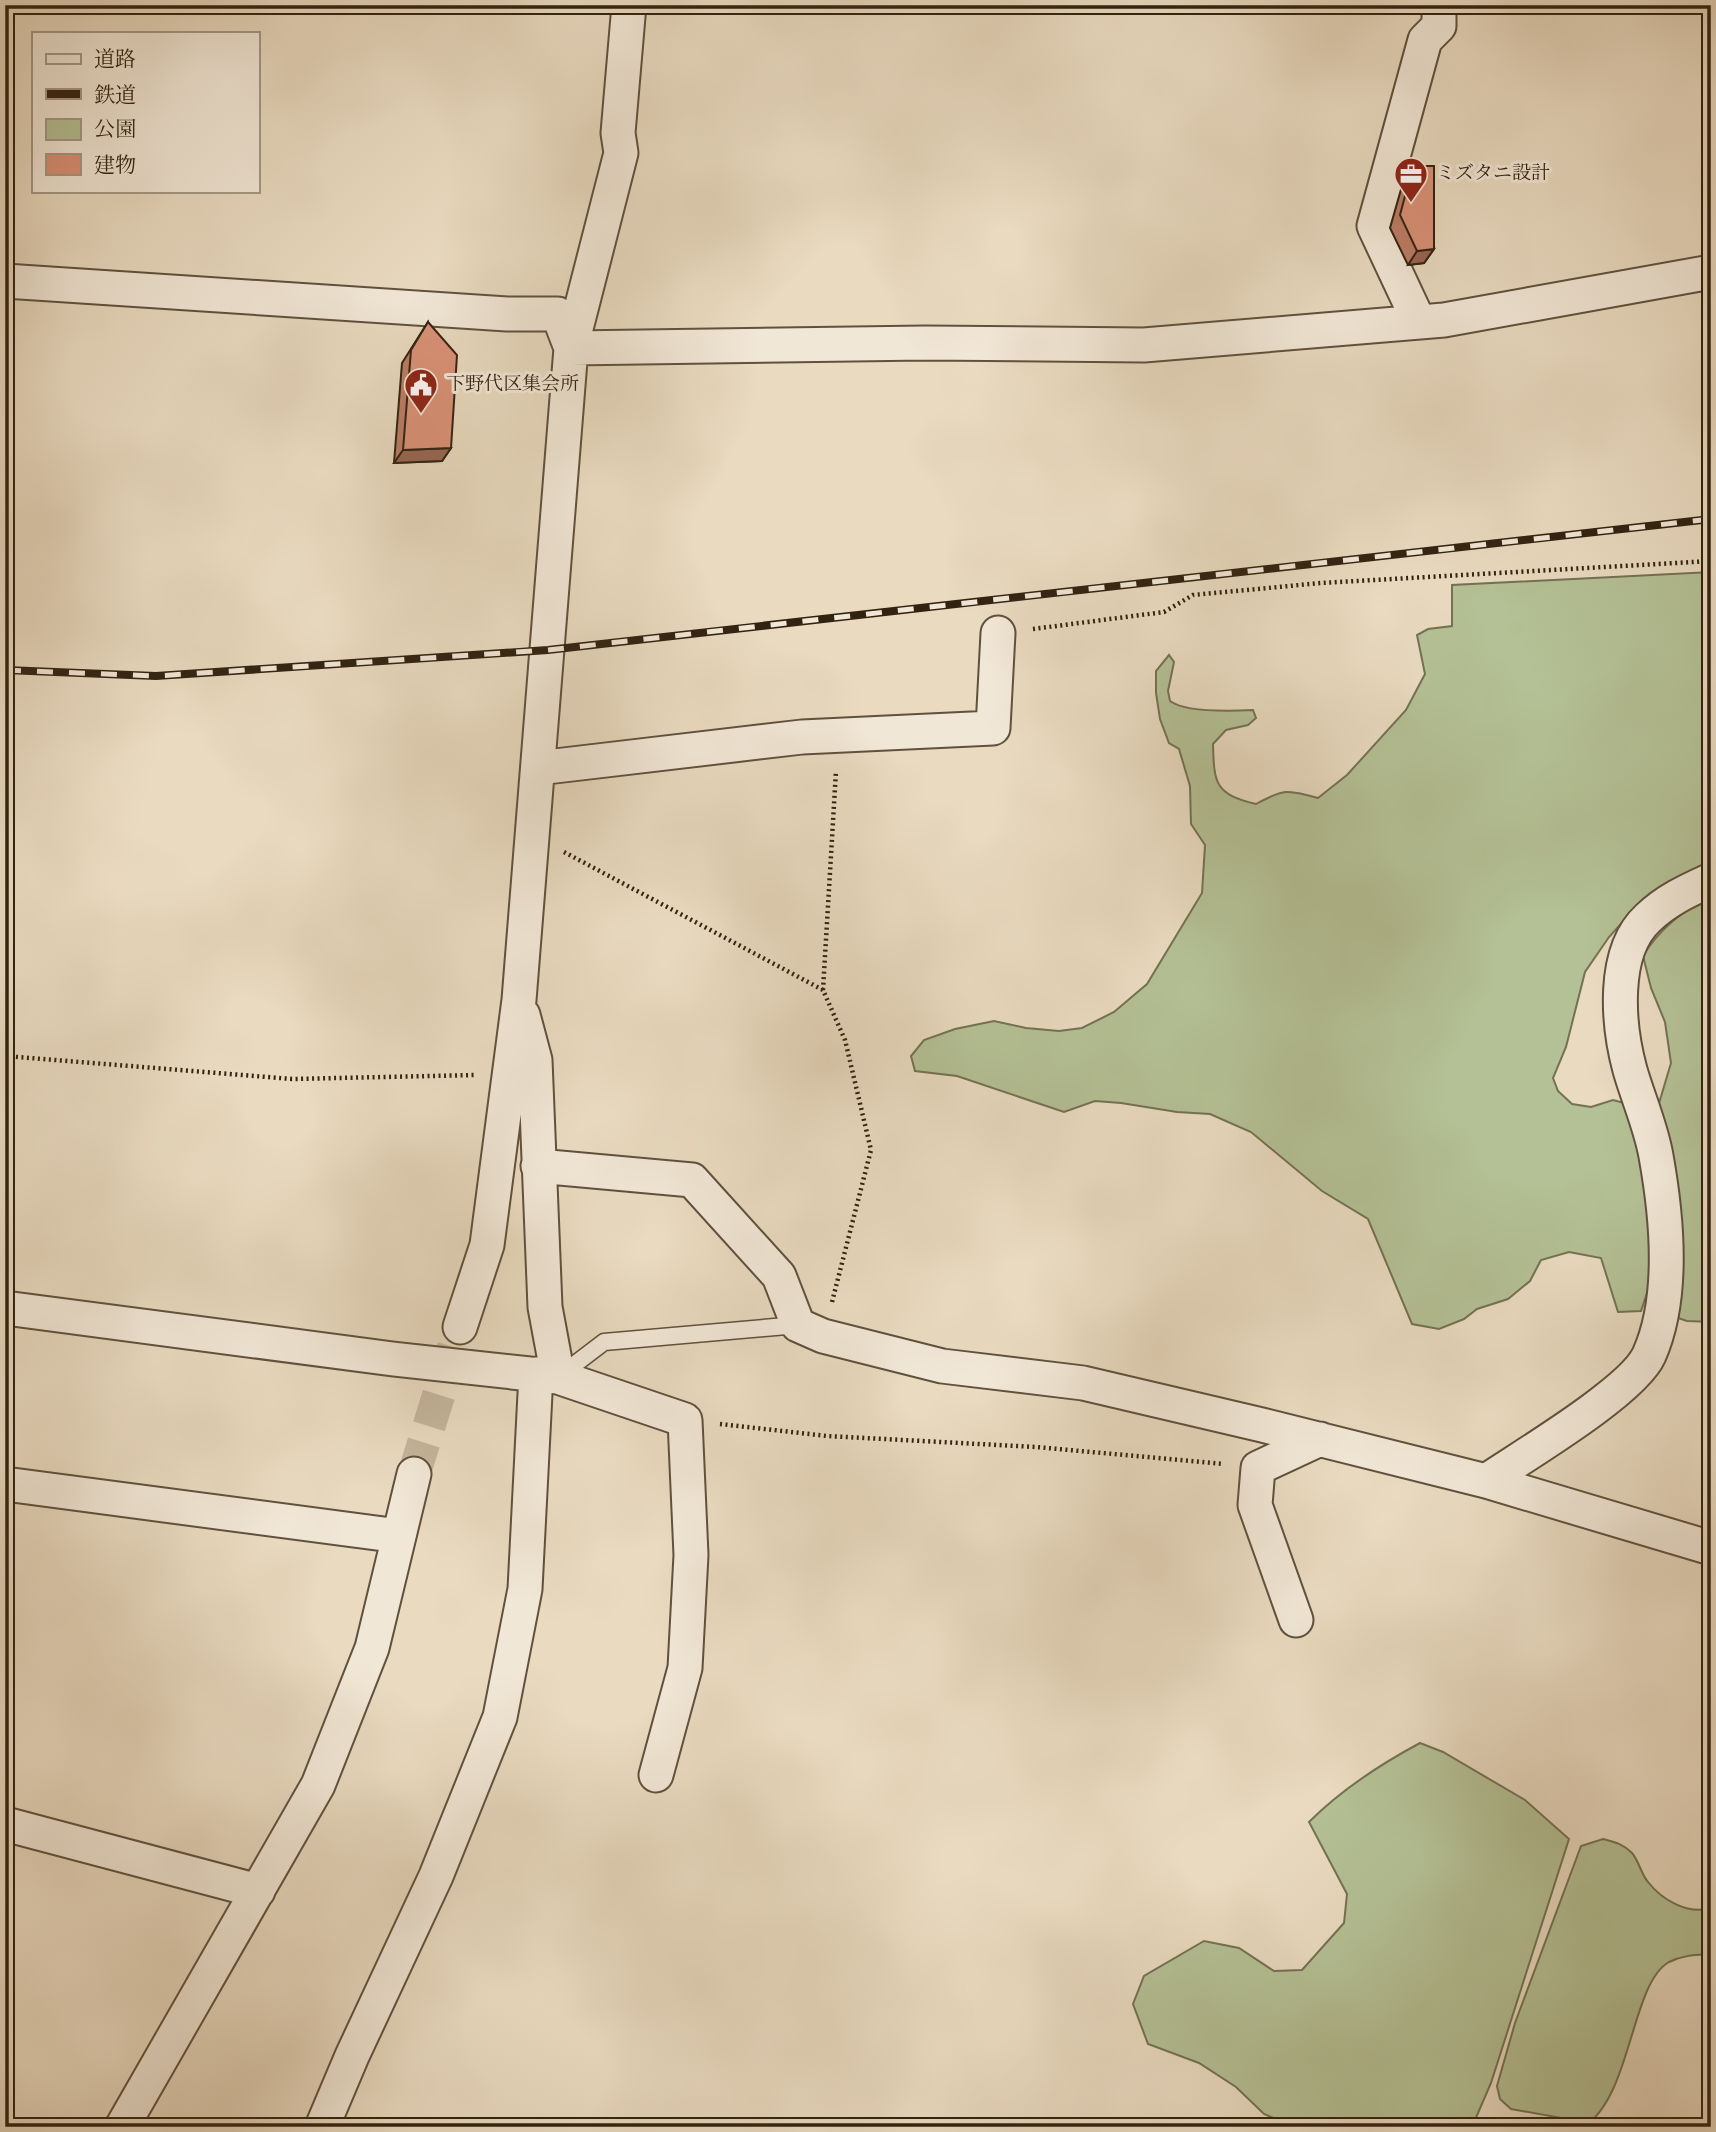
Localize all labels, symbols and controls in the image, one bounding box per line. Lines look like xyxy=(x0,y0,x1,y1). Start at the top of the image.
legend xyxy=(32,32,259,192)
text: 道路 xyxy=(94,47,136,74)
text: 鉄道 xyxy=(94,83,136,110)
text: 公園 xyxy=(94,117,136,144)
text: 建物 xyxy=(94,153,136,180)
office icon: ミズタニ設計 xyxy=(1392,155,1430,204)
place label: ミズタニ設計 xyxy=(1436,162,1550,186)
public building icon: 下野代区集会所 xyxy=(402,366,440,415)
place label: 下野代区集会所 xyxy=(446,373,579,397)

